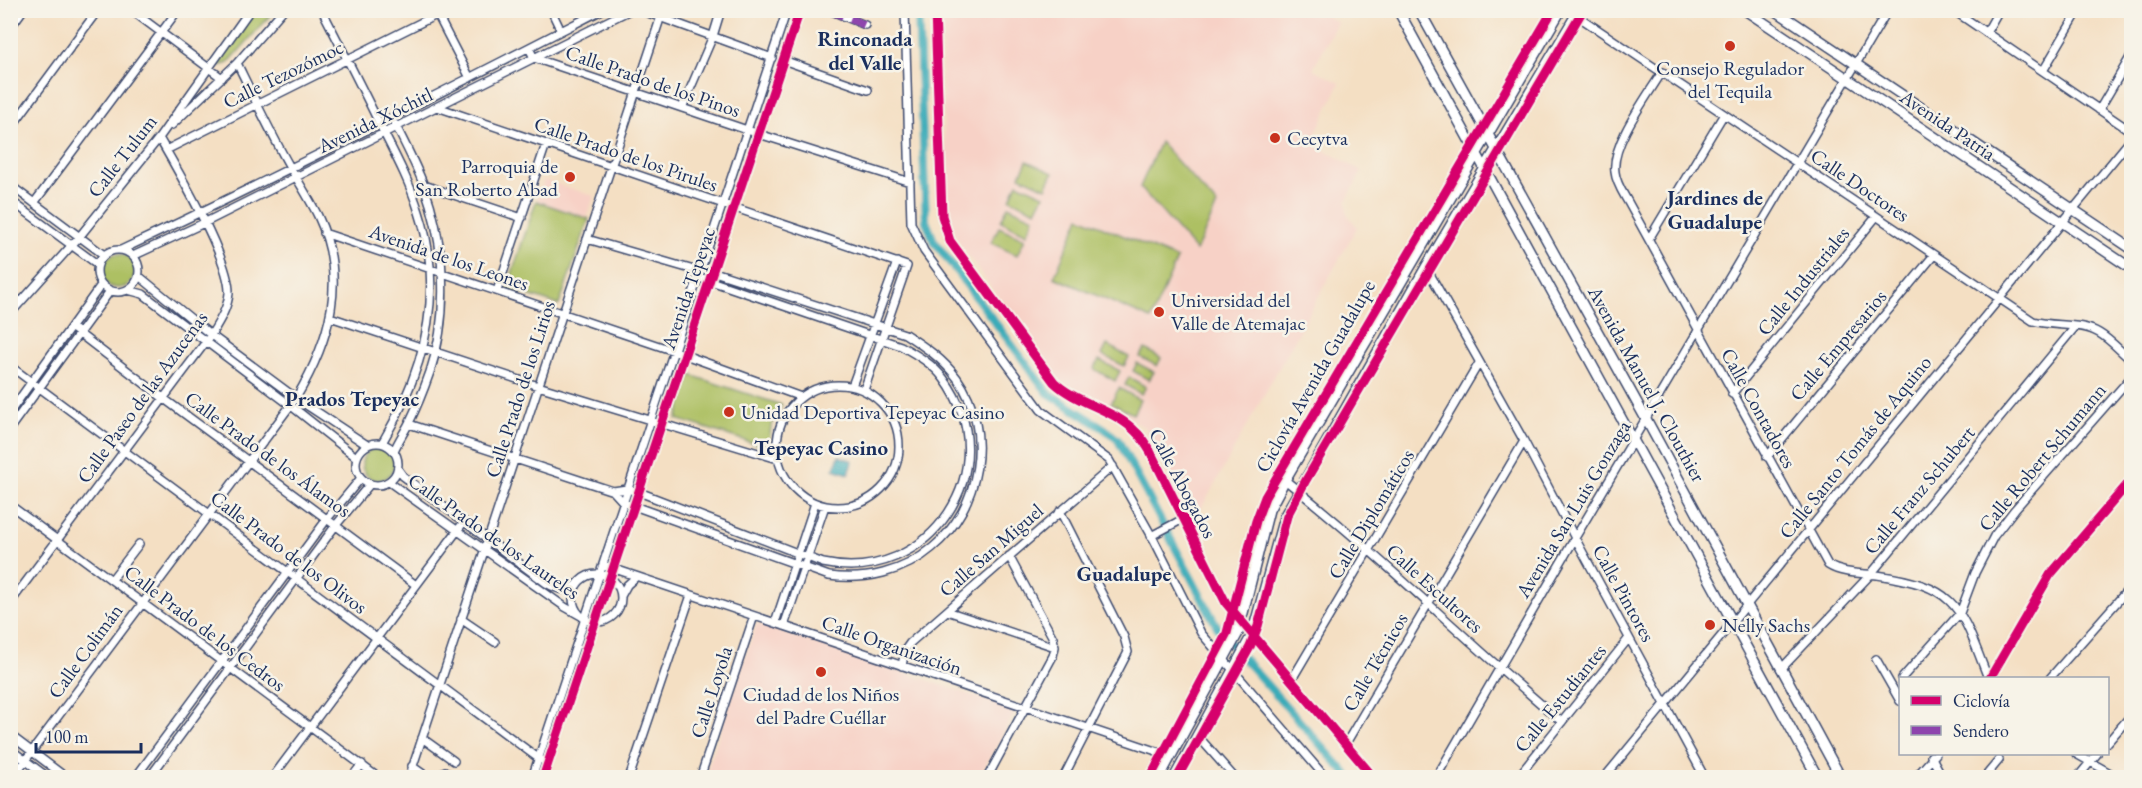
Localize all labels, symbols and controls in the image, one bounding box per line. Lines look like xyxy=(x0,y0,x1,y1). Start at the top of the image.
district label: Rinconada del Valle xyxy=(817,25,913,76)
street label: Calle Tezozómoc xyxy=(218,34,348,114)
street label: Calle Prado de los Pinos xyxy=(562,39,744,123)
marker: Consejo Regulador del Tequila xyxy=(1723,39,1737,53)
place label: Consejo Regulador del Tequila xyxy=(1656,55,1804,104)
street label: Avenida Xóchitl xyxy=(312,81,437,159)
street label: Avenida Patria xyxy=(1894,83,2001,167)
street label: Calle Tulum xyxy=(81,109,163,203)
street label: Calle Prado de los Pirules xyxy=(531,110,721,198)
place label: Cecytva xyxy=(1287,125,1348,151)
marker: Cecytva xyxy=(1268,131,1282,145)
street label: Calle Doctores xyxy=(1806,142,1914,228)
place label: Parroquia de San Roberto Abad xyxy=(415,153,559,202)
marker: Parroquia de San Roberto Abad xyxy=(563,170,577,184)
district label: Jardines de Guadalupe xyxy=(1665,184,1763,235)
street label: Avenida de los Leones xyxy=(365,217,532,296)
street label: Calle Industriales xyxy=(1751,221,1855,341)
street label: Avenida Tepeyac xyxy=(655,223,721,354)
street label: Ciclovía Avenida Guadalupe xyxy=(1249,275,1381,477)
street label: Avenida Manuel J. Clouthier xyxy=(1582,281,1712,487)
street label: Calle Empresarios xyxy=(1784,284,1892,406)
place label: Universidad del Valle de Atemajac xyxy=(1171,287,1306,336)
street label: Calle Prado de los Lirios xyxy=(479,297,561,481)
marker: Universidad del Valle de Atemajac xyxy=(1152,305,1166,319)
street label: Calle Paseo de las Azucenas xyxy=(71,306,213,488)
street label: Calle Contadores xyxy=(1715,343,1803,473)
street label: Calle Santo Tomás de Aquino xyxy=(1773,350,1937,544)
street label: Calle Robert Schumann xyxy=(1972,377,2112,537)
street label: Calle Prado de los Álamos xyxy=(180,385,356,523)
district label: Prados Tepeyac xyxy=(285,385,419,412)
place label: Unidad Deportiva Tepeyac Casino xyxy=(741,399,1005,425)
marker: Unidad Deportiva Tepeyac Casino xyxy=(722,405,736,419)
street label: Avenida San Luis Gonzaga xyxy=(1509,415,1636,603)
street label: Calle Franz Schubert xyxy=(1858,420,1981,560)
street label: Calle Abogados xyxy=(1143,424,1223,542)
district label: Tepeyac Casino xyxy=(754,434,888,461)
street label: Calle Diplomáticos xyxy=(1322,444,1420,584)
street label: Calle Prado de los Laureles xyxy=(403,467,585,605)
street label: Calle Prado de los Olivos xyxy=(205,484,373,620)
street label: Calle San Miguel xyxy=(933,497,1049,603)
street label: Calle Escultores xyxy=(1381,538,1489,638)
street label: Calle Pintores xyxy=(1587,540,1661,646)
street label: Calle Prado de los Cedros xyxy=(119,559,291,697)
district label: Guadalupe xyxy=(1077,560,1171,587)
street label: Calle Colimán xyxy=(42,598,128,704)
street label: Calle Técnicos xyxy=(1336,608,1414,716)
street label: Calle Organización xyxy=(818,609,966,681)
place label: Nelly Sachs xyxy=(1722,612,1810,638)
marker: Nelly Sachs xyxy=(1703,618,1717,632)
street label: Calle Estudiantes xyxy=(1508,638,1612,758)
street label: Calle Loyola xyxy=(684,643,738,741)
marker: Ciudad de los Niños del Padre Cuéllar xyxy=(814,665,828,679)
legend xyxy=(1899,677,2109,755)
place label: Ciudad de los Niños del Padre Cuéllar xyxy=(743,681,899,730)
text: Ciclovía xyxy=(1953,689,2011,712)
scale bar xyxy=(36,716,141,754)
text: Sendero xyxy=(1953,719,2009,742)
text: 100 m xyxy=(45,725,89,748)

